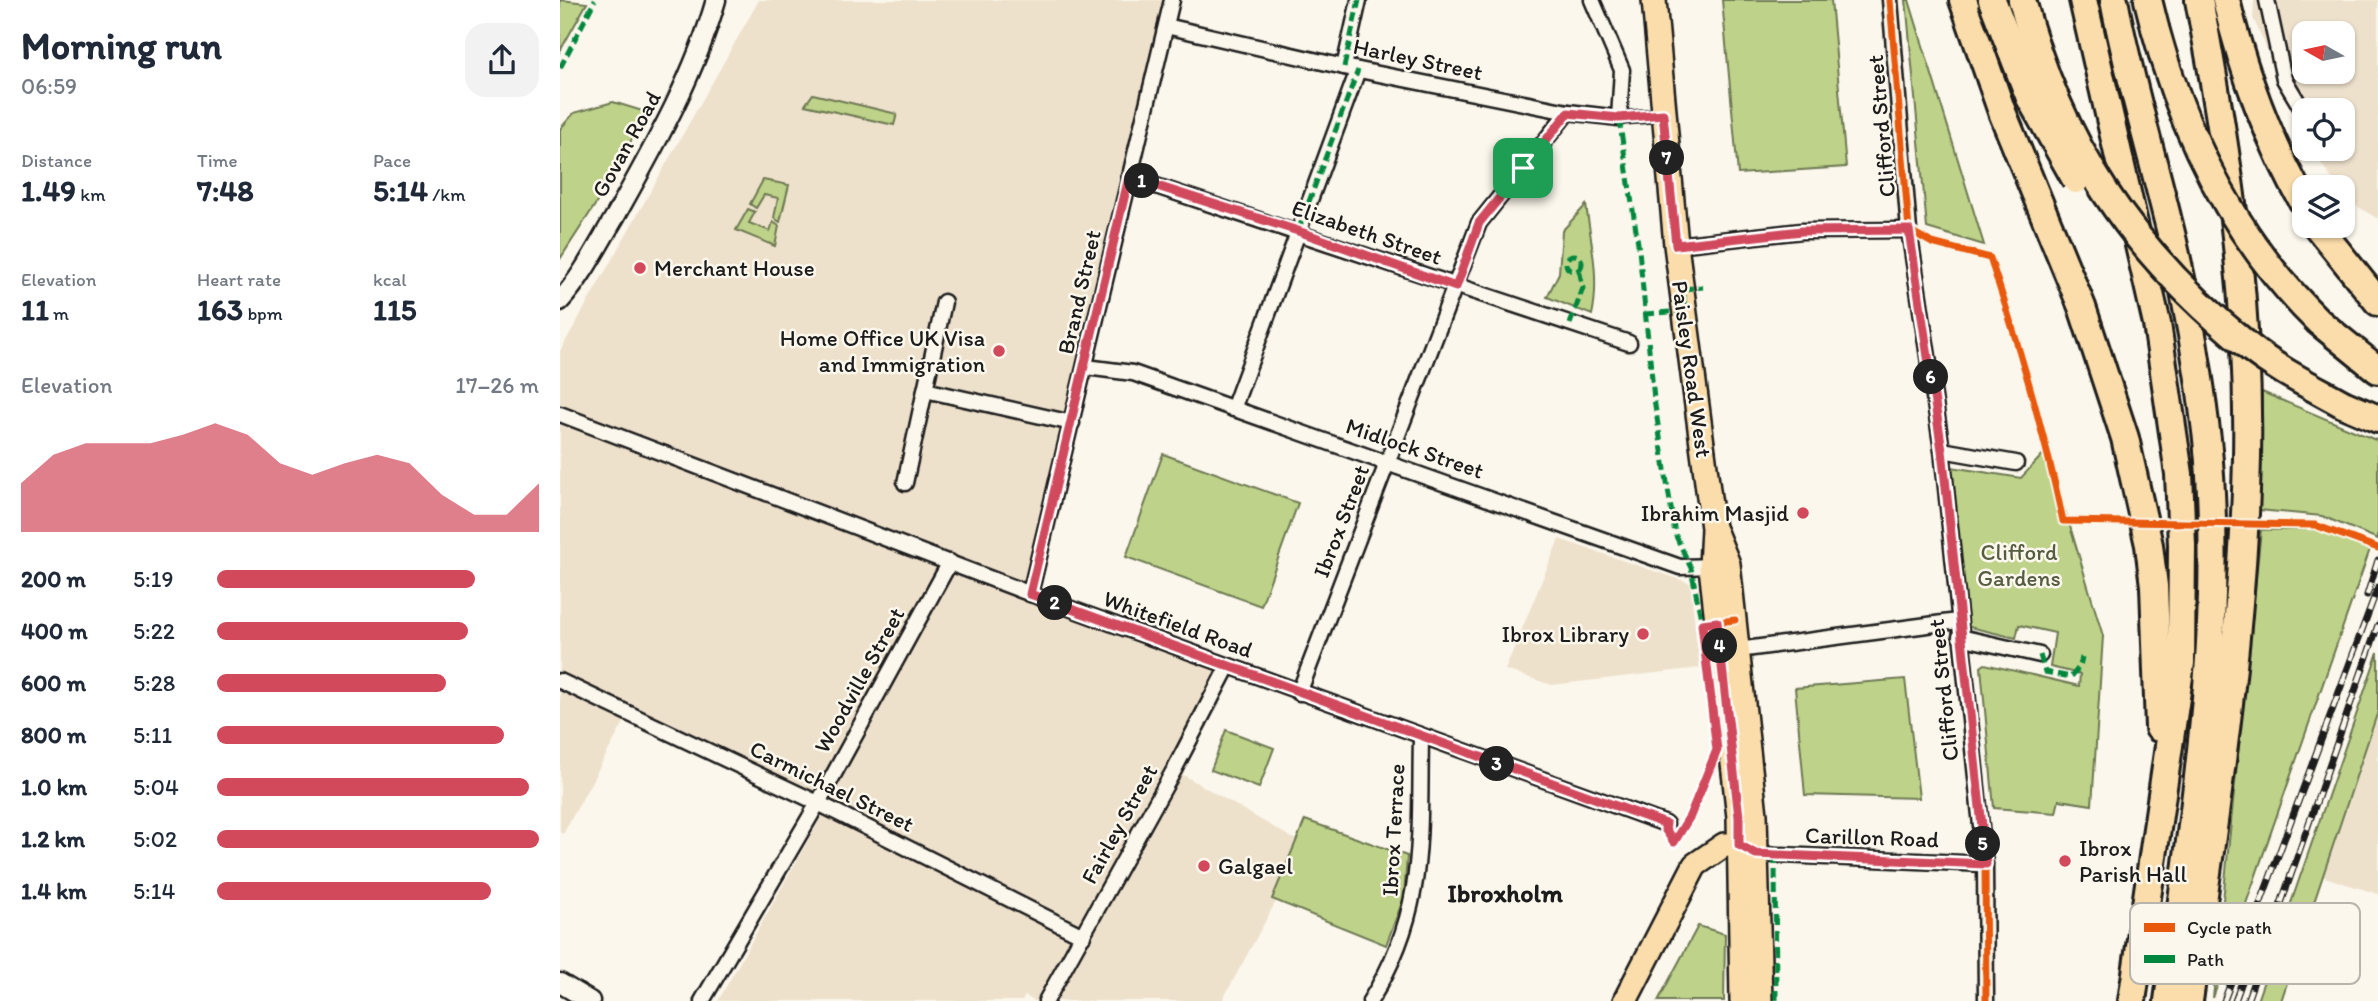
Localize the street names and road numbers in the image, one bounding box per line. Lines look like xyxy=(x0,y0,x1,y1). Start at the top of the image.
street label: Harley Street xyxy=(1351,32,1486,86)
street label: Clifford Street xyxy=(1861,53,1901,198)
street label: Govan Road xyxy=(585,85,667,202)
street label: Elizabeth Street xyxy=(1288,193,1446,271)
street label: Brand Street xyxy=(1051,227,1107,357)
street label: Paisley Road West xyxy=(1666,279,1718,460)
street label: Midlock Street xyxy=(1342,411,1488,485)
street label: Ibrox Street xyxy=(1307,460,1375,581)
street label: Whitefield Road xyxy=(1100,584,1256,664)
street label: Woodville Street xyxy=(807,602,911,758)
street label: Clifford Street xyxy=(1922,617,1964,762)
street label: Carmichael Street xyxy=(745,734,919,838)
street label: Fairley Street xyxy=(1075,759,1164,889)
street label: Ibrox Terrace xyxy=(1376,763,1410,897)
street label: Carillon Road xyxy=(1805,821,1939,853)

